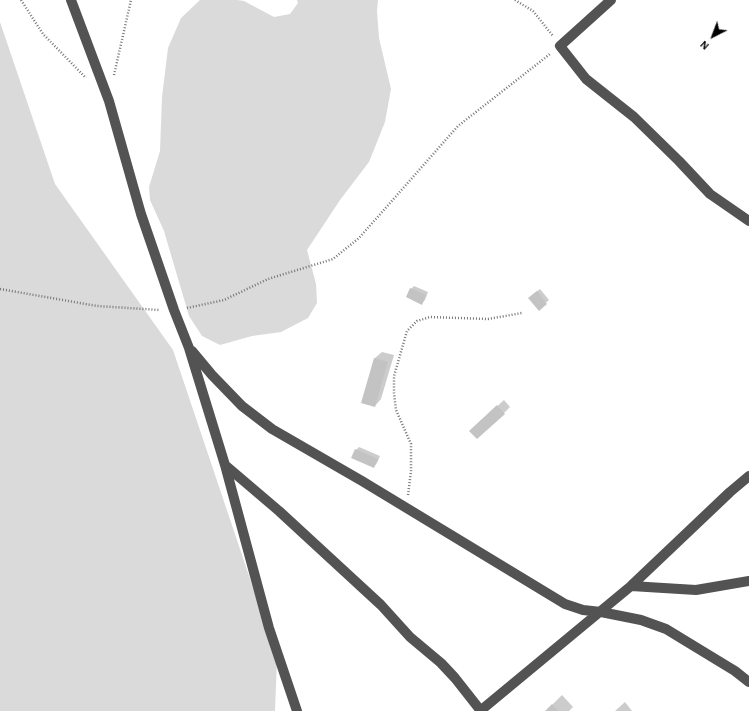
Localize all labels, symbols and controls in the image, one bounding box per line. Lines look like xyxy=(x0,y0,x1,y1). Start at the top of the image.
north arrow xyxy=(693,16,733,56)
text: N xyxy=(698,39,711,52)

